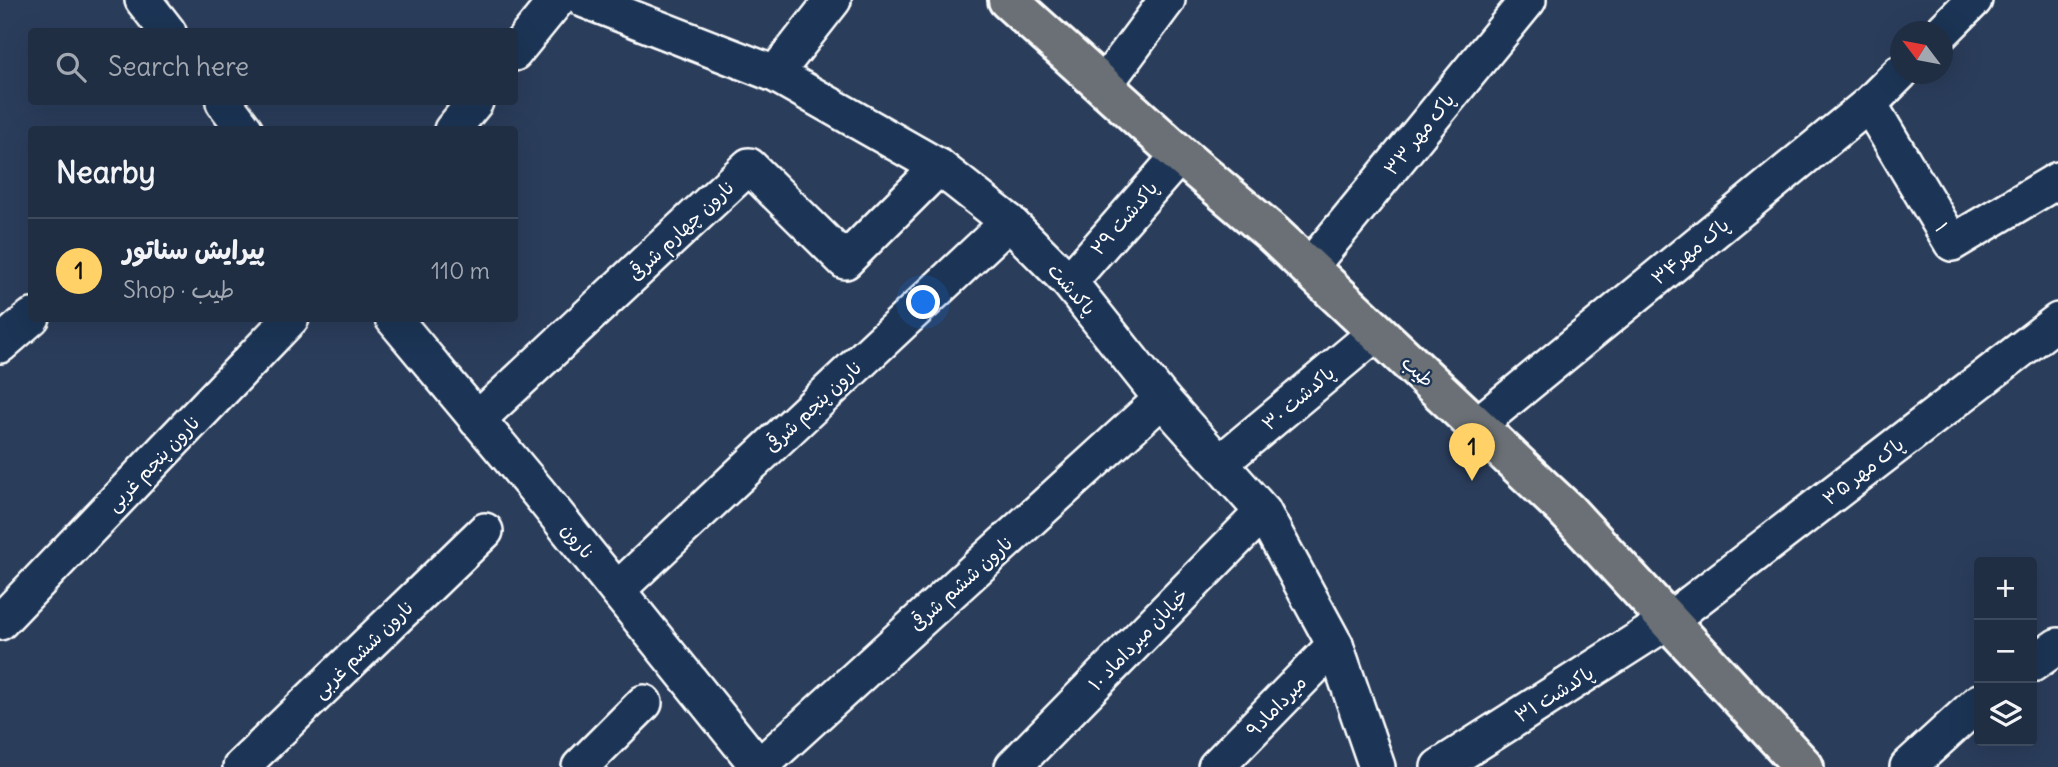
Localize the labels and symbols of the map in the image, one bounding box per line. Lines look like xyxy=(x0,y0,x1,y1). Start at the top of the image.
north arrow xyxy=(1890,21,1953,84)
street label: پاک مهر ۳۳ xyxy=(1379,88,1460,181)
street label: نارون چهارم شرقی xyxy=(623,175,741,288)
street label: پاکدشت ۲۹ xyxy=(1085,176,1163,261)
street label: پاک مهر۳۴ xyxy=(1646,212,1734,290)
street label: ۱ xyxy=(1930,218,1954,236)
street label: پاکدشت xyxy=(1042,258,1101,321)
your location xyxy=(906,285,940,319)
street label: طیب xyxy=(1397,350,1439,392)
street label: نارون پنجم شرقی xyxy=(759,355,869,459)
street label: پاکدشت ۳۰ xyxy=(1257,361,1340,436)
street label: نارون پنجم غربی xyxy=(101,410,207,518)
pin: 1 xyxy=(1449,423,1495,481)
street label: پاک مهر ۳۵ xyxy=(1818,432,1909,511)
street label: نارون xyxy=(556,518,600,564)
street label: نارون ششم شرقی xyxy=(904,530,1020,638)
street label: ۱۰ خیابان میرداماد xyxy=(1083,583,1193,695)
street label: نارون ششم غربی xyxy=(307,595,421,705)
street label: پاکدشت ۳۱ xyxy=(1510,660,1598,728)
street label: میرداماد۹ xyxy=(1241,670,1311,742)

